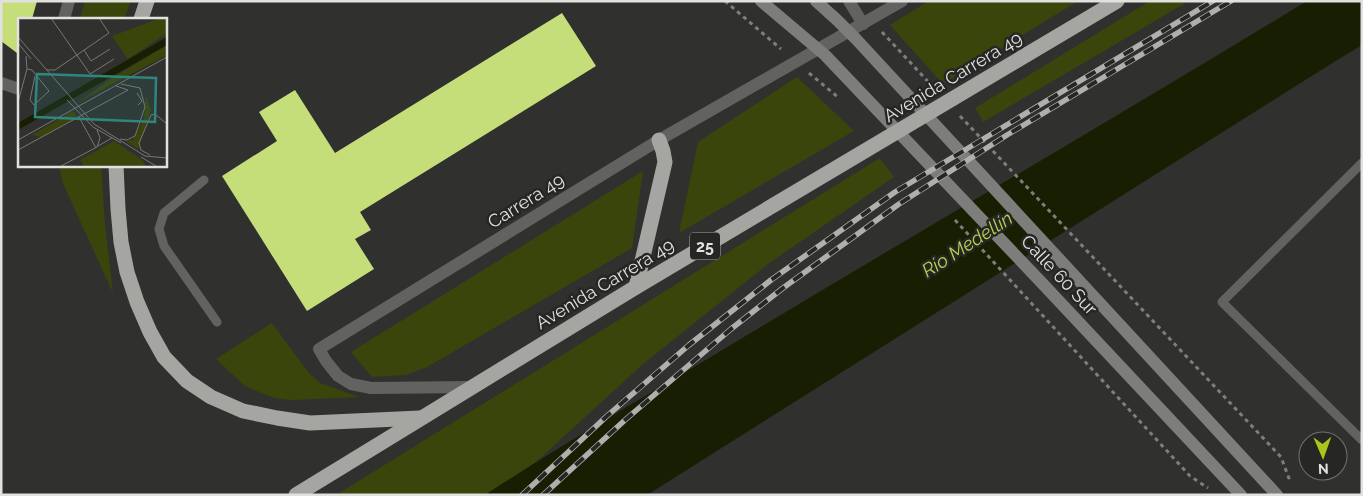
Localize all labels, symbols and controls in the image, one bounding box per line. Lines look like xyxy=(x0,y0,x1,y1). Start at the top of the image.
inset map xyxy=(18,18,166,166)
street label: Avenida Carrera 49 xyxy=(880,27,1026,126)
street label: Carrera 49 xyxy=(484,169,568,232)
water label: Río Medellín xyxy=(918,207,1016,281)
street label: Calle 60 Sur xyxy=(1017,230,1102,319)
road number: 25 xyxy=(690,232,720,260)
street label: Avenida Carrera 49 xyxy=(532,234,678,333)
north arrow xyxy=(1298,431,1348,481)
text: N xyxy=(1318,461,1329,477)

